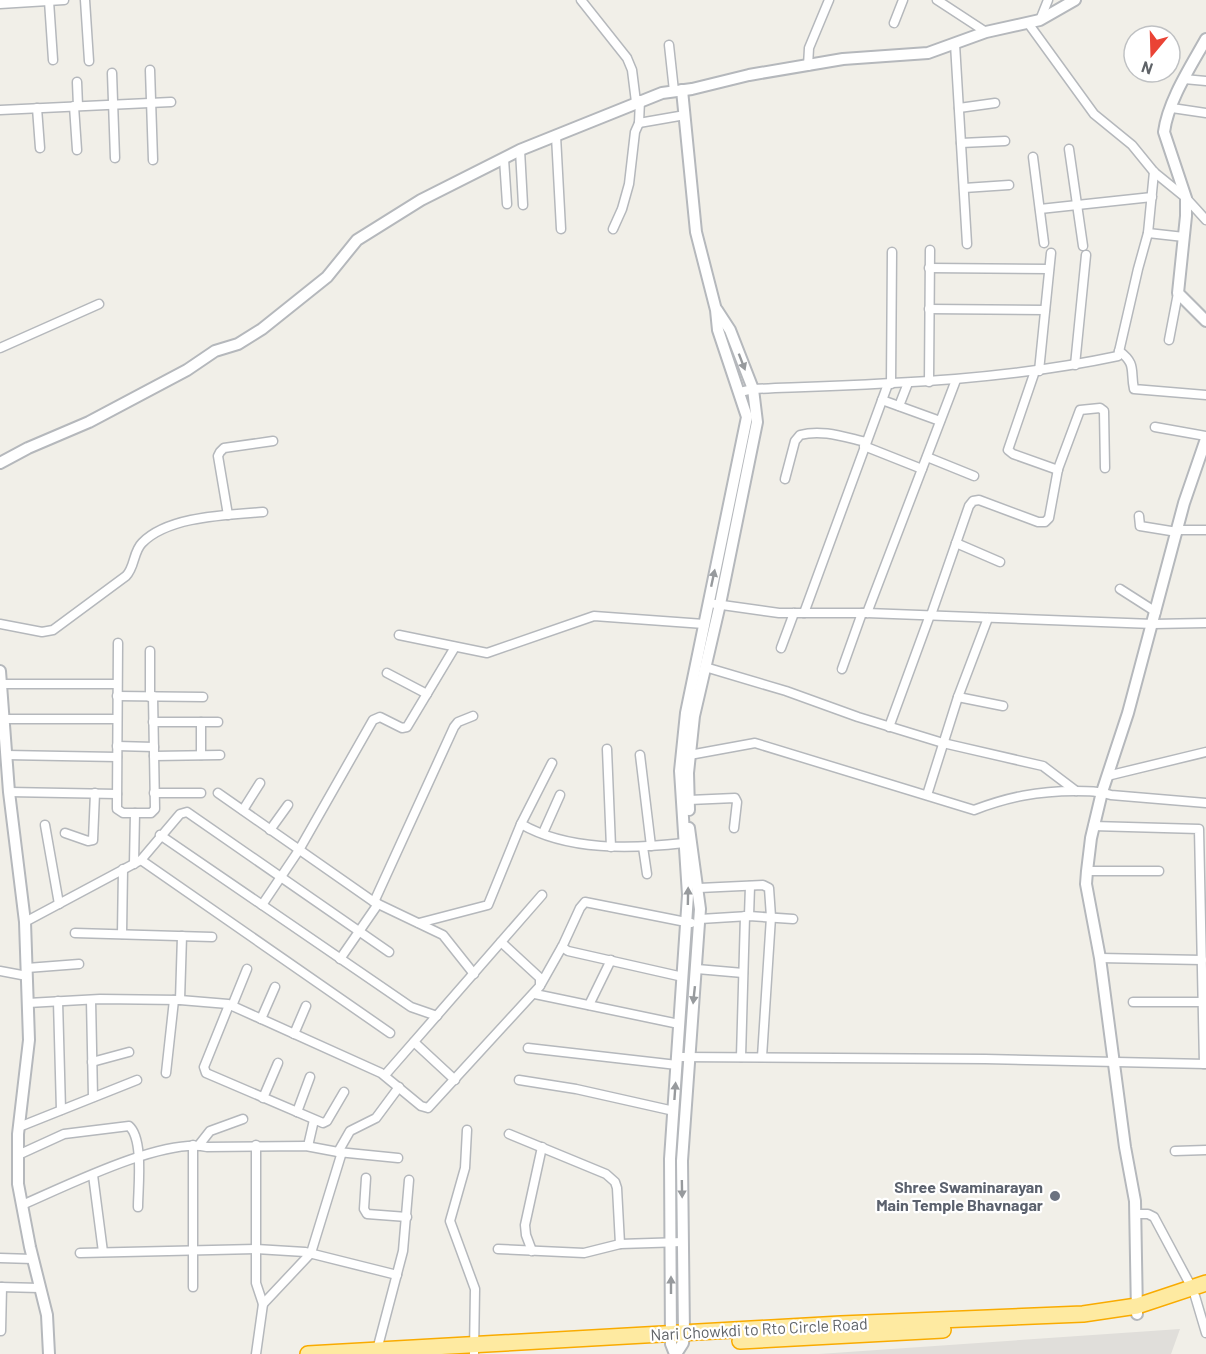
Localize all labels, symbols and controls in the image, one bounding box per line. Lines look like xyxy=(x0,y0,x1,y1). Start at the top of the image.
north arrow xyxy=(1122,24,1182,84)
text: N xyxy=(1139,58,1155,79)
one-way arrow xyxy=(738,353,748,371)
one-way arrow xyxy=(709,569,718,588)
one-way arrow xyxy=(683,886,692,905)
one-way arrow xyxy=(689,985,699,1004)
one-way arrow xyxy=(671,1081,680,1100)
place label: Shree Swaminarayan Main Temple Bhavnagar xyxy=(876,1177,1043,1214)
one-way arrow xyxy=(677,1180,687,1199)
marker: Shree Swaminarayan Main Temple Bhavnagar xyxy=(1048,1189,1062,1203)
one-way arrow xyxy=(666,1276,676,1295)
street label: Nari Chowkdi to Rto Circle Road xyxy=(650,1313,868,1344)

